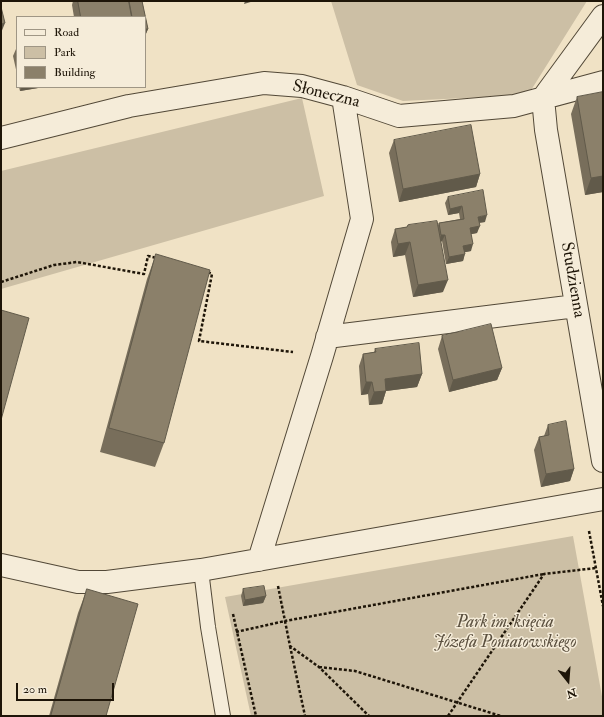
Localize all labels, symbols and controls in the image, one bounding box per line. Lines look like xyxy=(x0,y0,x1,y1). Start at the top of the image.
legend xyxy=(16,16,146,88)
text: Road xyxy=(54,25,79,40)
text: Park xyxy=(54,45,76,60)
text: Building xyxy=(54,65,95,80)
street label: Słoneczna xyxy=(290,77,362,113)
street label: Studzienna xyxy=(555,241,589,319)
park label: Park im. księcia Józefa Poniatowskiego xyxy=(433,613,577,653)
north arrow xyxy=(548,661,588,701)
scale bar xyxy=(18,675,116,701)
text: 20 m xyxy=(23,682,47,697)
text: N xyxy=(565,685,578,701)

